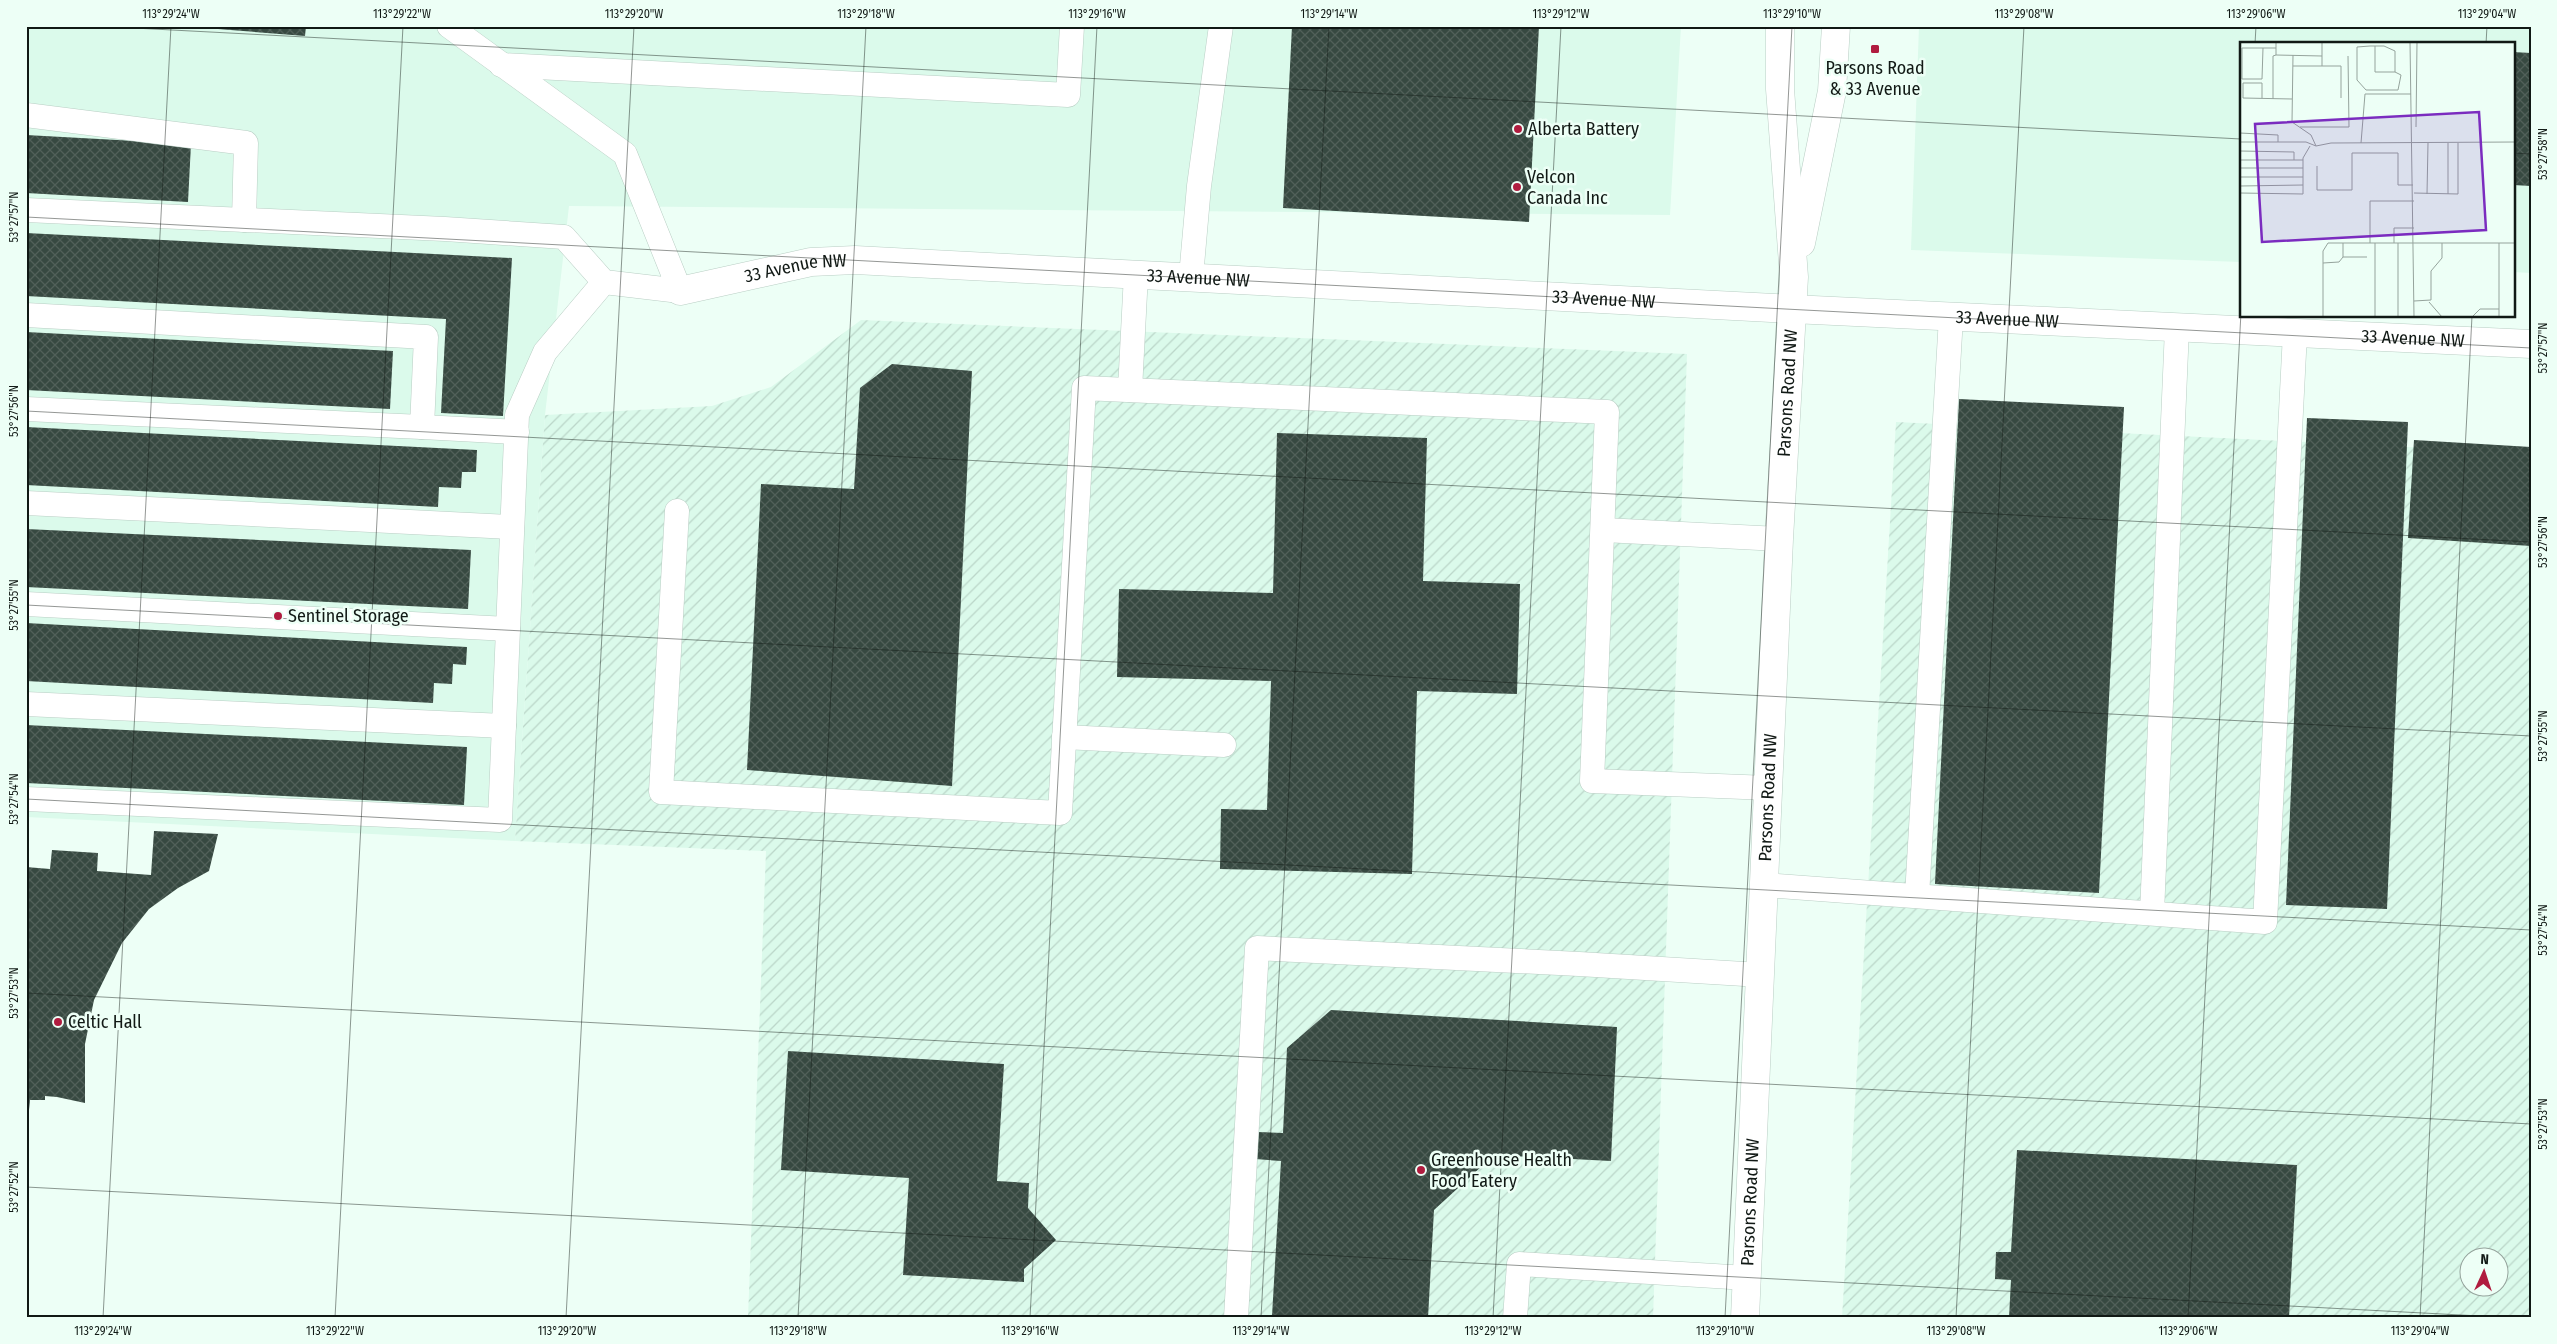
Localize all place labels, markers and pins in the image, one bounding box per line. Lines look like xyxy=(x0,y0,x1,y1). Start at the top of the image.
marker: Parsons Road & 33 Avenue xyxy=(1869,43,1881,55)
place label: Parsons Road & 33 Avenue xyxy=(1825,57,1925,100)
place label: Alberta Battery xyxy=(1528,118,1639,140)
marker: Alberta Battery xyxy=(1512,123,1524,135)
place label: Velcon Canada Inc xyxy=(1527,166,1608,209)
marker: Velcon Canada Inc xyxy=(1511,181,1523,193)
place label: Sentinel Storage xyxy=(288,605,409,627)
marker: Sentinel Storage xyxy=(272,610,284,622)
place label: Celtic Hall xyxy=(68,1011,142,1033)
marker: Celtic Hall xyxy=(52,1016,64,1028)
place label: Greenhouse Health Food Eatery xyxy=(1431,1149,1572,1192)
marker: Greenhouse Health Food Eatery xyxy=(1415,1164,1427,1176)

